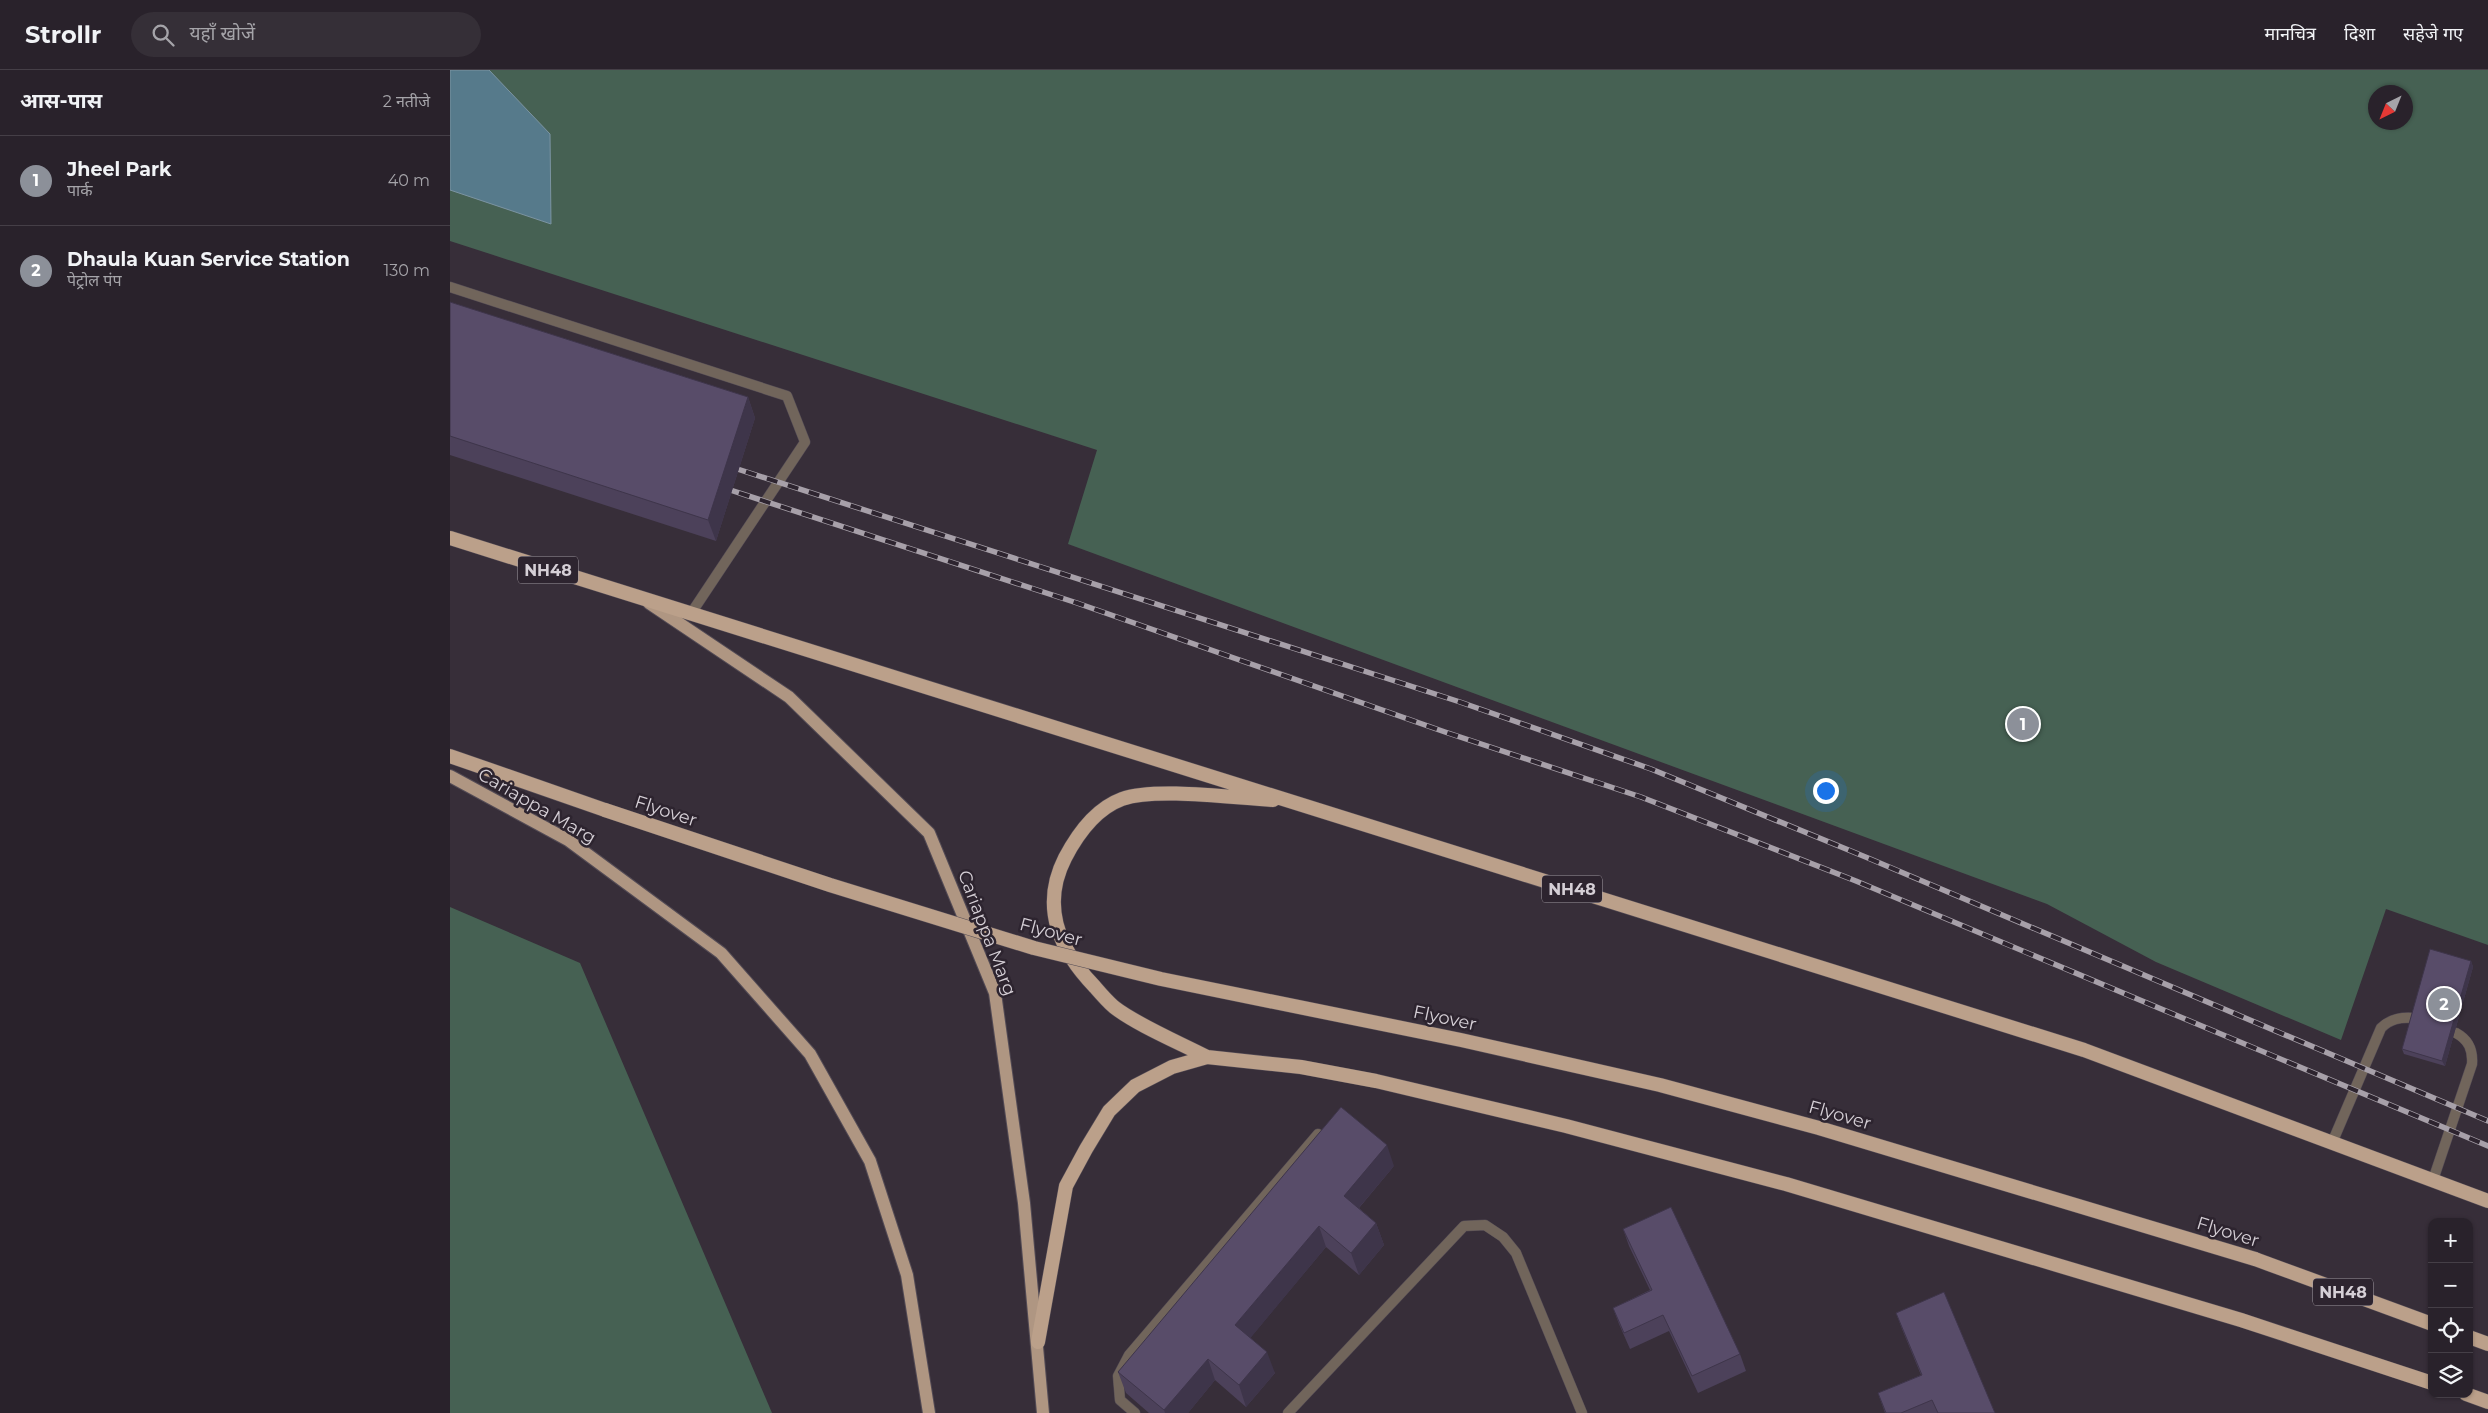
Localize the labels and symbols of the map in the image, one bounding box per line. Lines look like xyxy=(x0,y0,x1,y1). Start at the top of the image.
north arrow xyxy=(2368,85,2413,130)
road number: NH48 xyxy=(518,556,578,584)
pin: 1 xyxy=(2007,705,2039,743)
street label: Cariappa Marg xyxy=(474,763,600,849)
your location xyxy=(1813,778,1839,804)
street label: Flyover xyxy=(632,791,700,831)
street label: Cariappa Marg xyxy=(953,867,1021,999)
road number: NH48 xyxy=(1542,876,1602,902)
street label: Flyover xyxy=(1017,913,1085,951)
pin: 2 xyxy=(2428,985,2460,1023)
street label: Flyover xyxy=(1411,1001,1479,1035)
street label: Flyover xyxy=(1806,1096,1874,1134)
street label: Flyover xyxy=(2194,1212,2262,1252)
road number: NH48 xyxy=(2313,1278,2373,1306)

